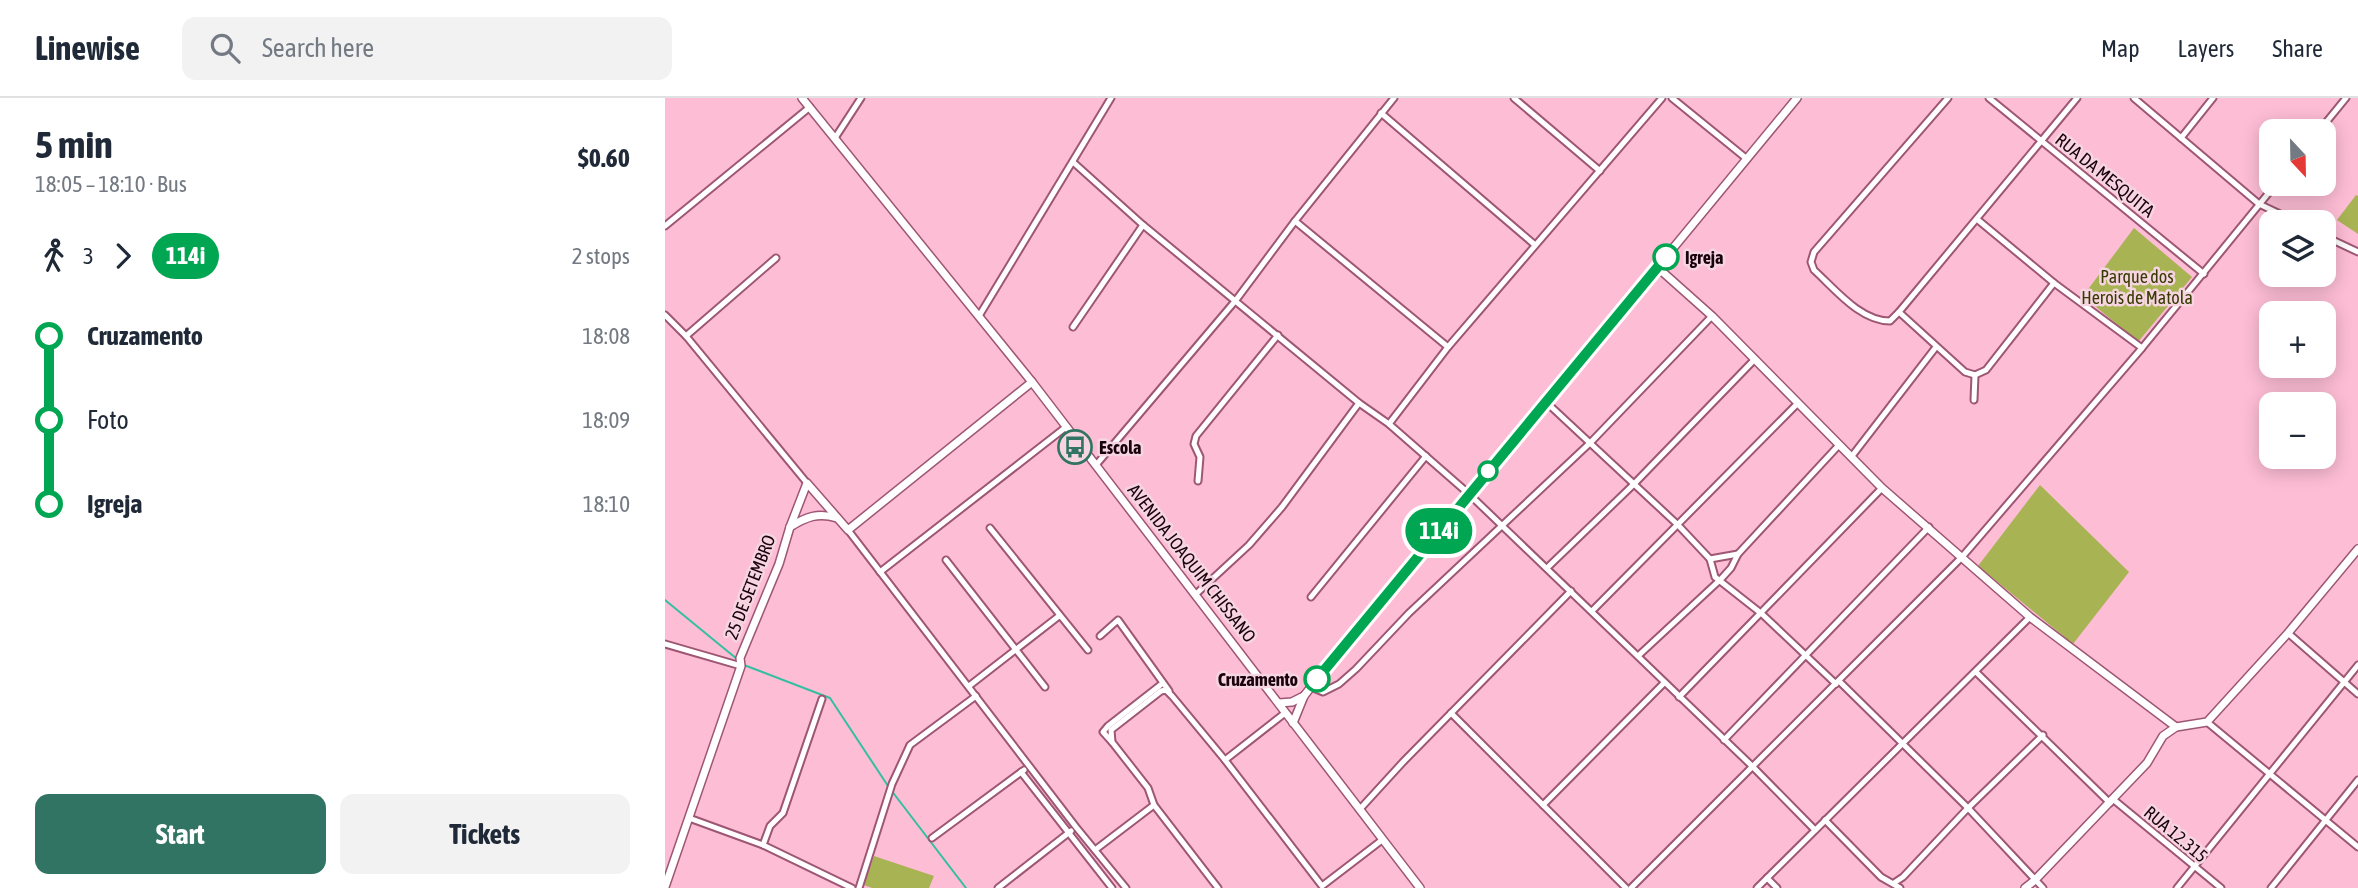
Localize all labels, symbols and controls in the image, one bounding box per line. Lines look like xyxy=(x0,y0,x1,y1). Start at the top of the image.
search box xyxy=(182,17,672,80)
text: Linewise xyxy=(35,29,140,67)
icon: search xyxy=(206,29,244,67)
text: Search here xyxy=(262,33,374,63)
text: Map xyxy=(2101,35,2140,62)
text: Layers xyxy=(2178,35,2234,62)
text: Share xyxy=(2272,35,2323,62)
north arrow xyxy=(2259,119,2336,196)
map controls xyxy=(2259,119,2336,469)
text: 5 min xyxy=(35,123,113,166)
street label: RUA DA MESQUITA xyxy=(2051,129,2159,221)
text: $0.60 xyxy=(578,143,630,173)
text: 18:05 – 18:10 · Bus xyxy=(35,171,187,197)
button: layers xyxy=(2259,210,2336,287)
icon: walk xyxy=(35,237,73,275)
icon: forward xyxy=(104,237,142,275)
text: 114i xyxy=(166,242,205,269)
text: 3 xyxy=(83,243,94,269)
text: 2 stops xyxy=(572,243,630,269)
marker: Igreja xyxy=(1653,244,1679,270)
place label: Igreja xyxy=(1685,247,1723,268)
park label: Parque dos Herois de Matola xyxy=(2081,266,2193,308)
button: + xyxy=(2259,301,2336,378)
text: Cruzamento xyxy=(87,321,203,351)
text: 18:08 xyxy=(582,323,630,349)
button: − xyxy=(2259,392,2336,469)
text: Foto xyxy=(87,405,129,435)
text: 18:09 xyxy=(582,407,630,433)
bus stop icon: Escola xyxy=(1056,428,1094,466)
place label: Escola xyxy=(1099,437,1141,458)
unlabelled marker xyxy=(1478,461,1498,481)
street label: AVENIDA JOAQUIM CHISSANO xyxy=(1124,480,1260,646)
text: Igreja xyxy=(87,489,142,519)
text: 18:10 xyxy=(583,491,630,517)
line badge: 114i xyxy=(1390,508,1488,554)
text: 114i xyxy=(1419,517,1459,544)
street label: 25 DE SETEMBRO xyxy=(720,532,780,642)
marker: Cruzamento xyxy=(1304,666,1330,692)
place label: Cruzamento xyxy=(1218,669,1298,690)
button: Start xyxy=(35,794,326,874)
button: Tickets xyxy=(340,794,630,874)
street label: RUA 12.315 xyxy=(2140,801,2212,867)

